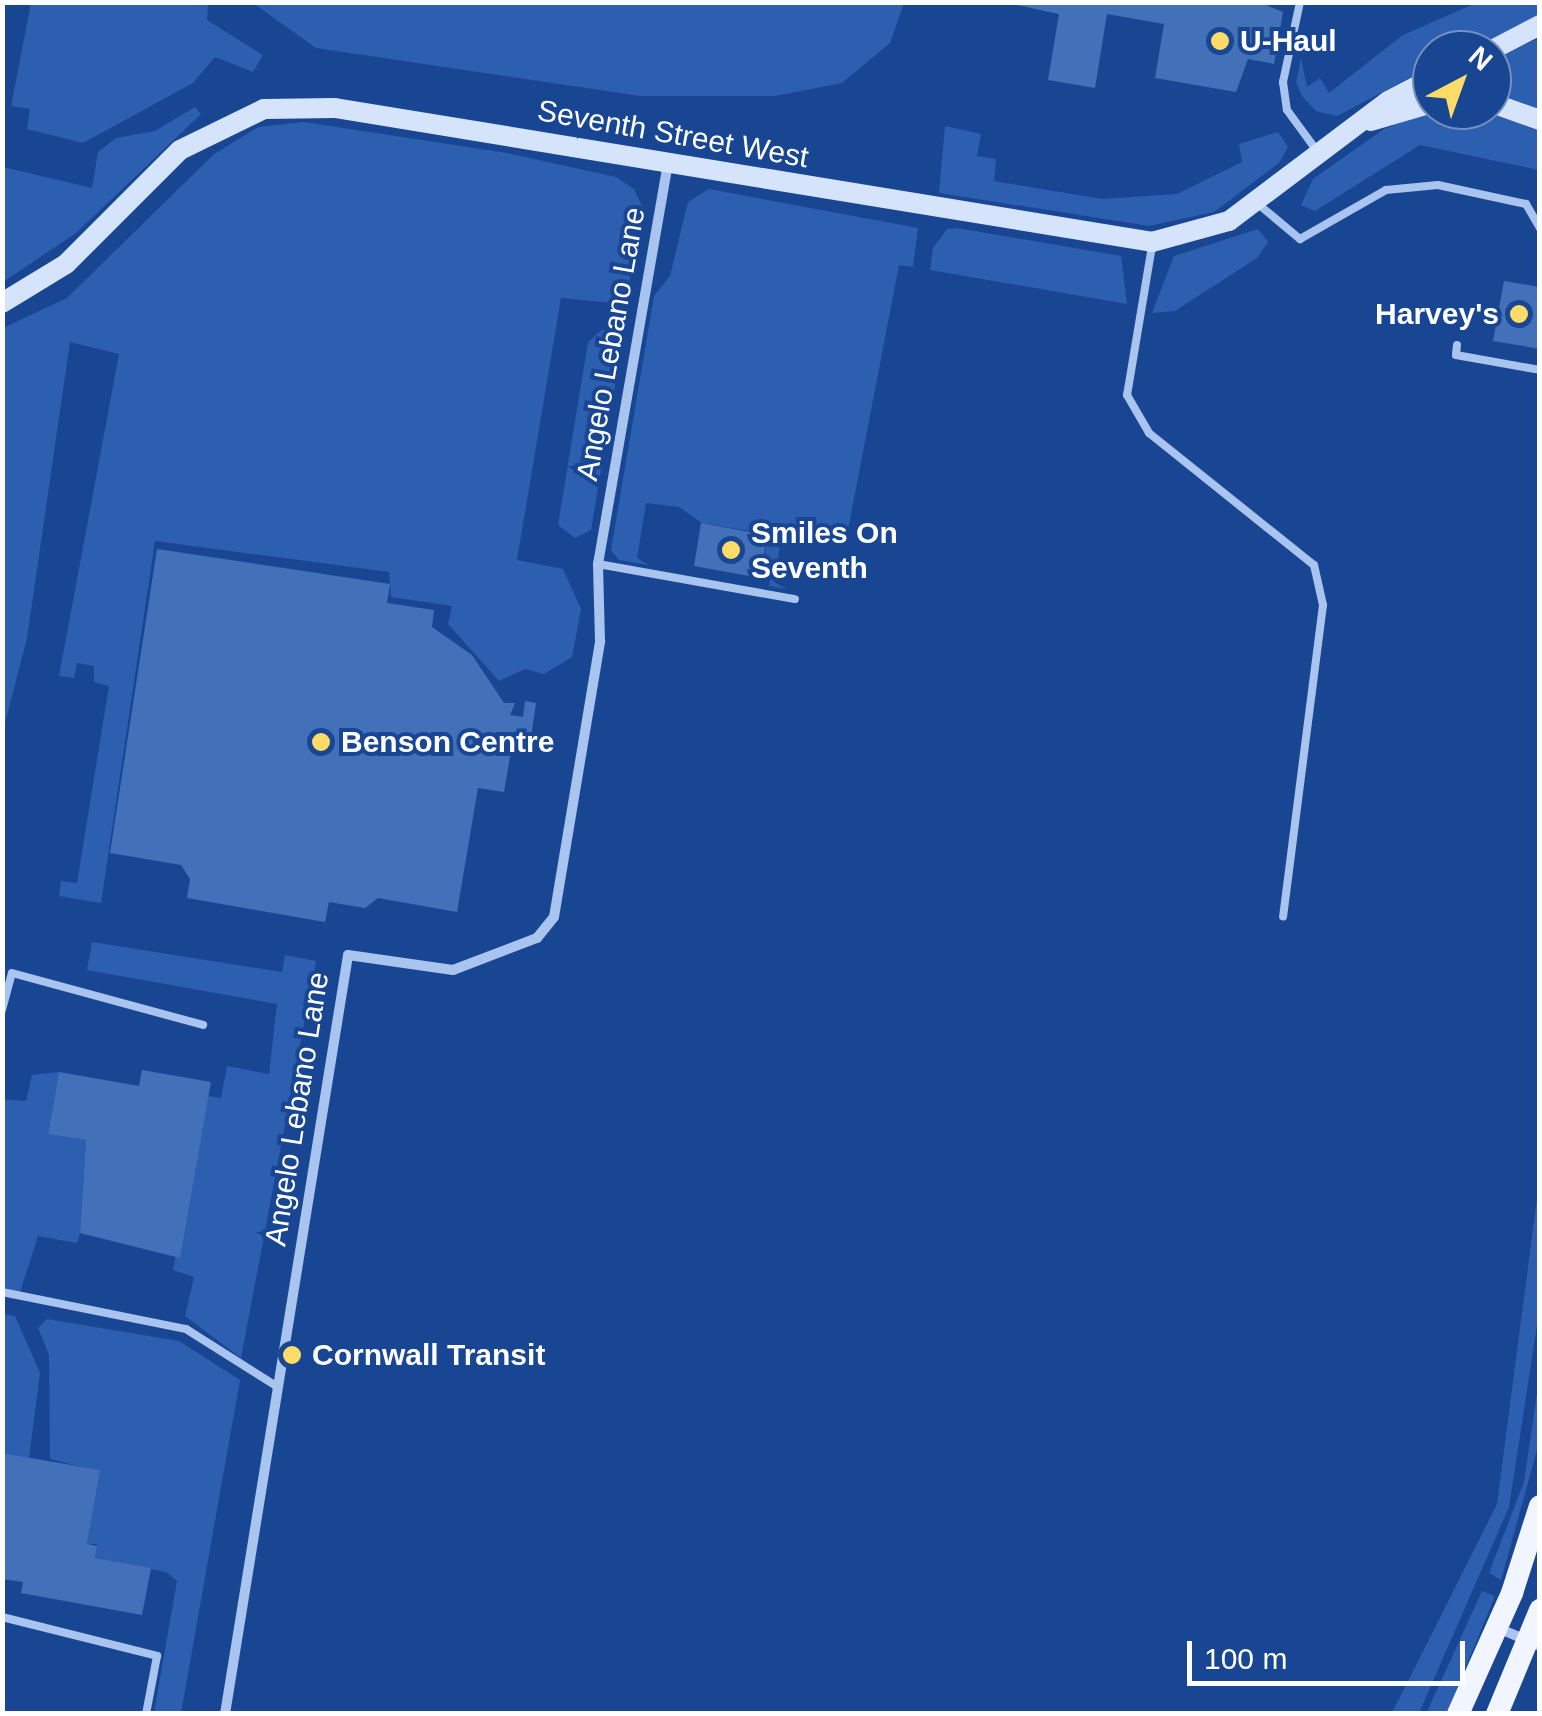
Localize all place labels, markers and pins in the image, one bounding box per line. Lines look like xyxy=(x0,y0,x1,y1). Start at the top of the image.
place label: U-Haul xyxy=(1240,23,1337,59)
marker: U-Haul xyxy=(1209,30,1231,52)
place label: Harvey's xyxy=(1375,296,1499,332)
marker: Harvey's xyxy=(1508,303,1530,325)
place label: Smiles On Seventh xyxy=(751,515,898,586)
marker: Smiles On Seventh xyxy=(720,539,742,561)
place label: Benson Centre xyxy=(341,724,554,760)
marker: Benson Centre xyxy=(310,731,332,753)
place label: Cornwall Transit xyxy=(312,1337,545,1373)
marker: Cornwall Transit xyxy=(281,1344,303,1366)

